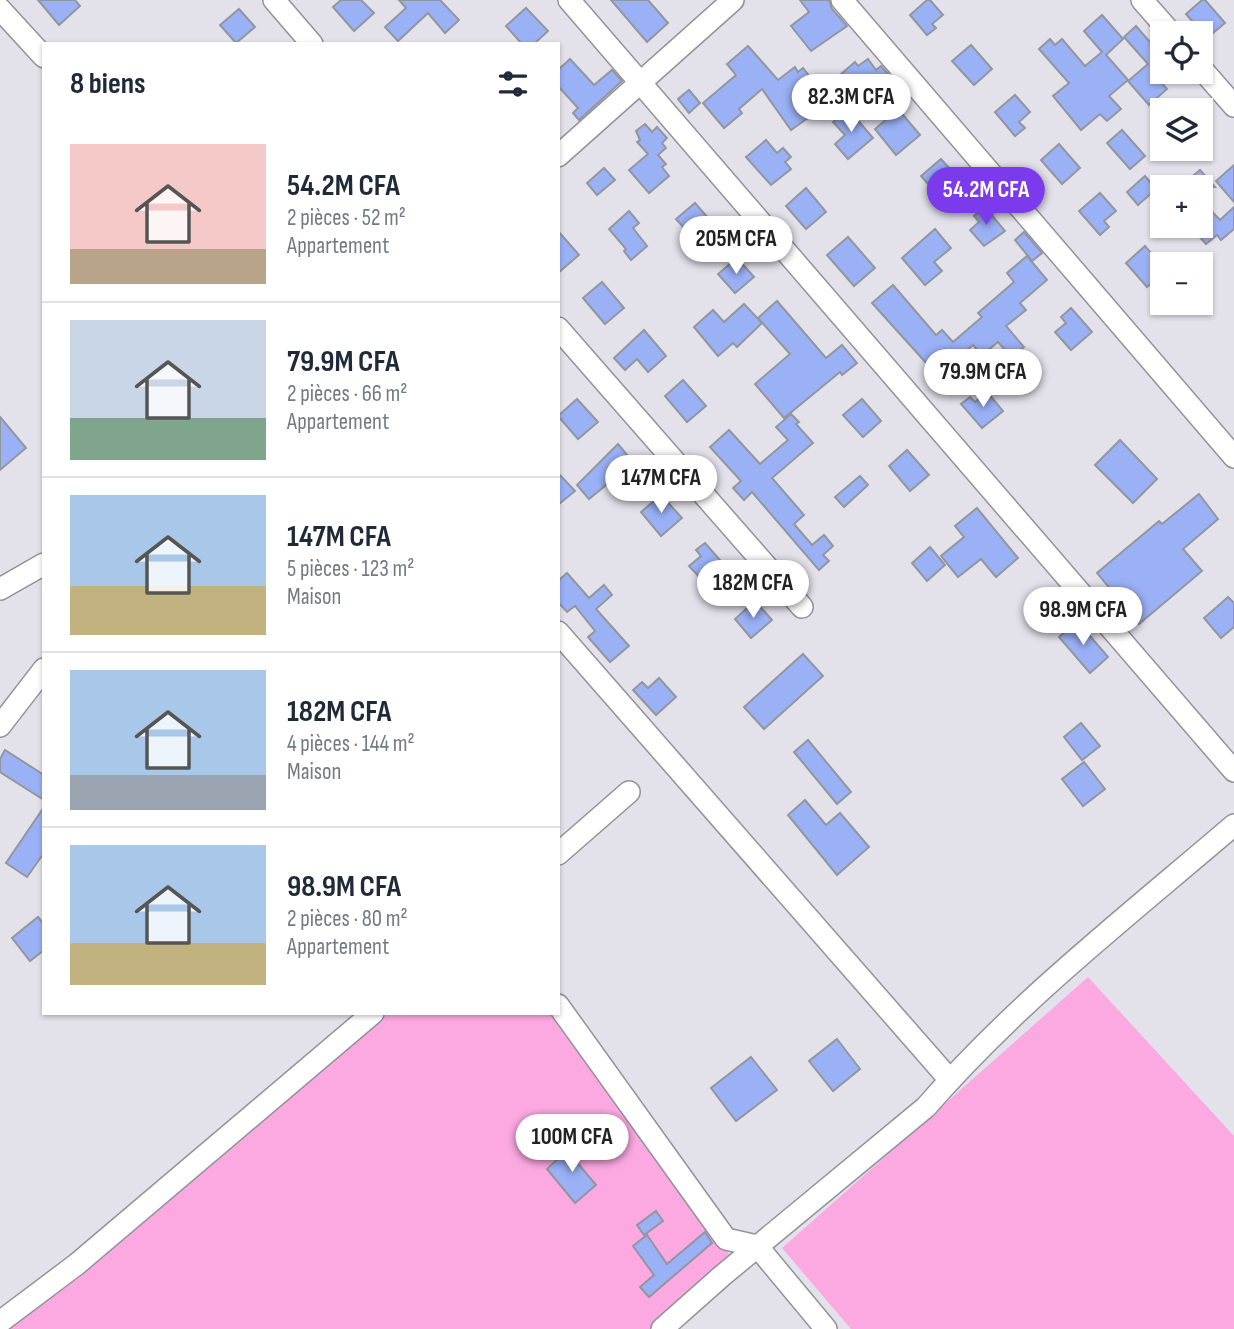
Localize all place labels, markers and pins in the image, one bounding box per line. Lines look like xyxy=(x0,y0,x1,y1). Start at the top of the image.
pin: 82.3M CFA xyxy=(771,74,931,134)
pin: 54.2M CFA xyxy=(906,168,1066,227)
pin: 205M CFA xyxy=(664,216,808,276)
pin: 79.9M CFA xyxy=(903,350,1063,409)
pin: 147M CFA xyxy=(589,456,733,515)
pin: 182M CFA xyxy=(681,560,825,620)
pin: 98.9M CFA xyxy=(1003,588,1163,647)
pin: 100M CFA xyxy=(500,1114,644,1174)

